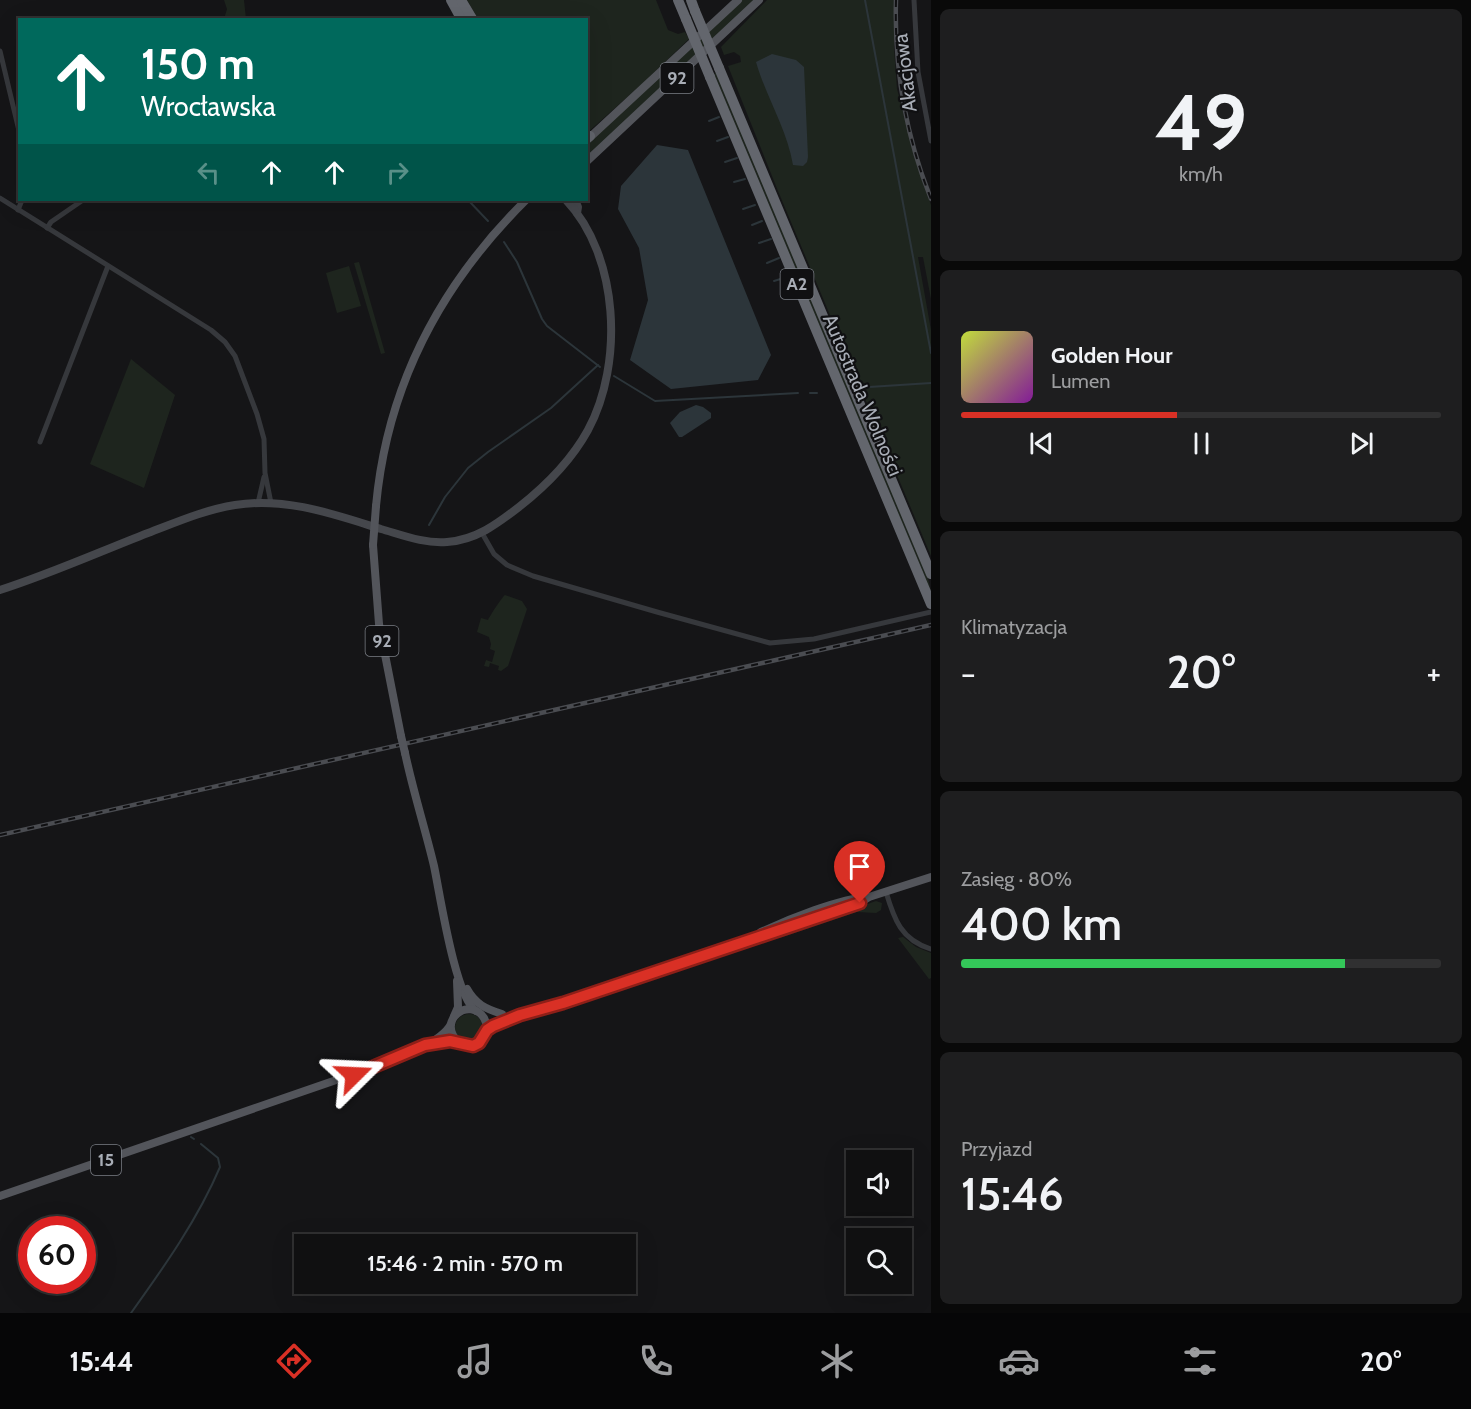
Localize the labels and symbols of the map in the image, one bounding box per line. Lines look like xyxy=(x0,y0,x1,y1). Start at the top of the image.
street label: Akacjowa xyxy=(888,32,922,114)
road number: 92 xyxy=(660,63,694,93)
road number: A2 xyxy=(780,269,814,299)
street label: Autostrada Wolności xyxy=(818,310,908,480)
road number: 92 xyxy=(366,626,398,656)
pin xyxy=(834,841,885,903)
position arrow xyxy=(322,1043,386,1107)
road number: 15 xyxy=(91,1145,121,1175)
speed limit sign: 60 xyxy=(18,1216,96,1294)

